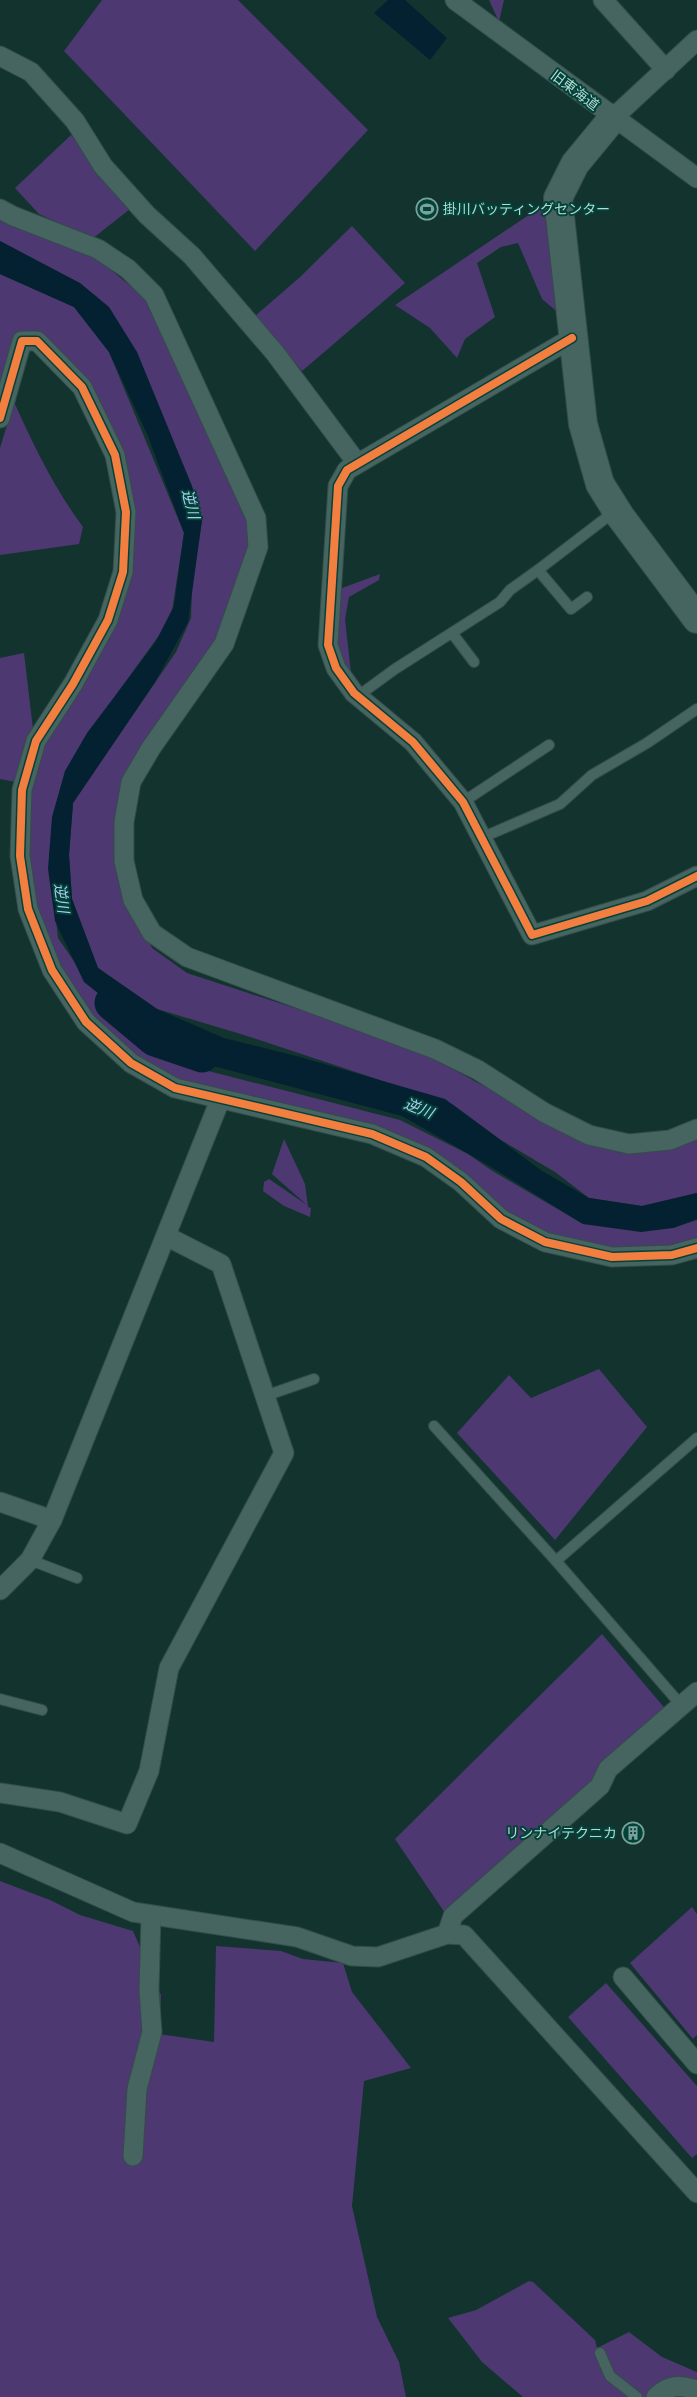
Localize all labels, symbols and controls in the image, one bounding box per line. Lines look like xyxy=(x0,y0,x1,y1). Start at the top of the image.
street label: 旧東海道 xyxy=(548,67,602,113)
sports icon: 掛川バッティングセンター xyxy=(415,197,439,221)
place label: 掛川バッティングセンター xyxy=(443,201,610,217)
water label: 逆川 xyxy=(179,487,203,523)
water label: 逆川 xyxy=(51,882,73,916)
water label: 逆川 xyxy=(402,1094,438,1122)
building icon: リンナイテクニカ xyxy=(621,1821,645,1845)
place label: リンナイテクニカ xyxy=(505,1825,617,1841)

